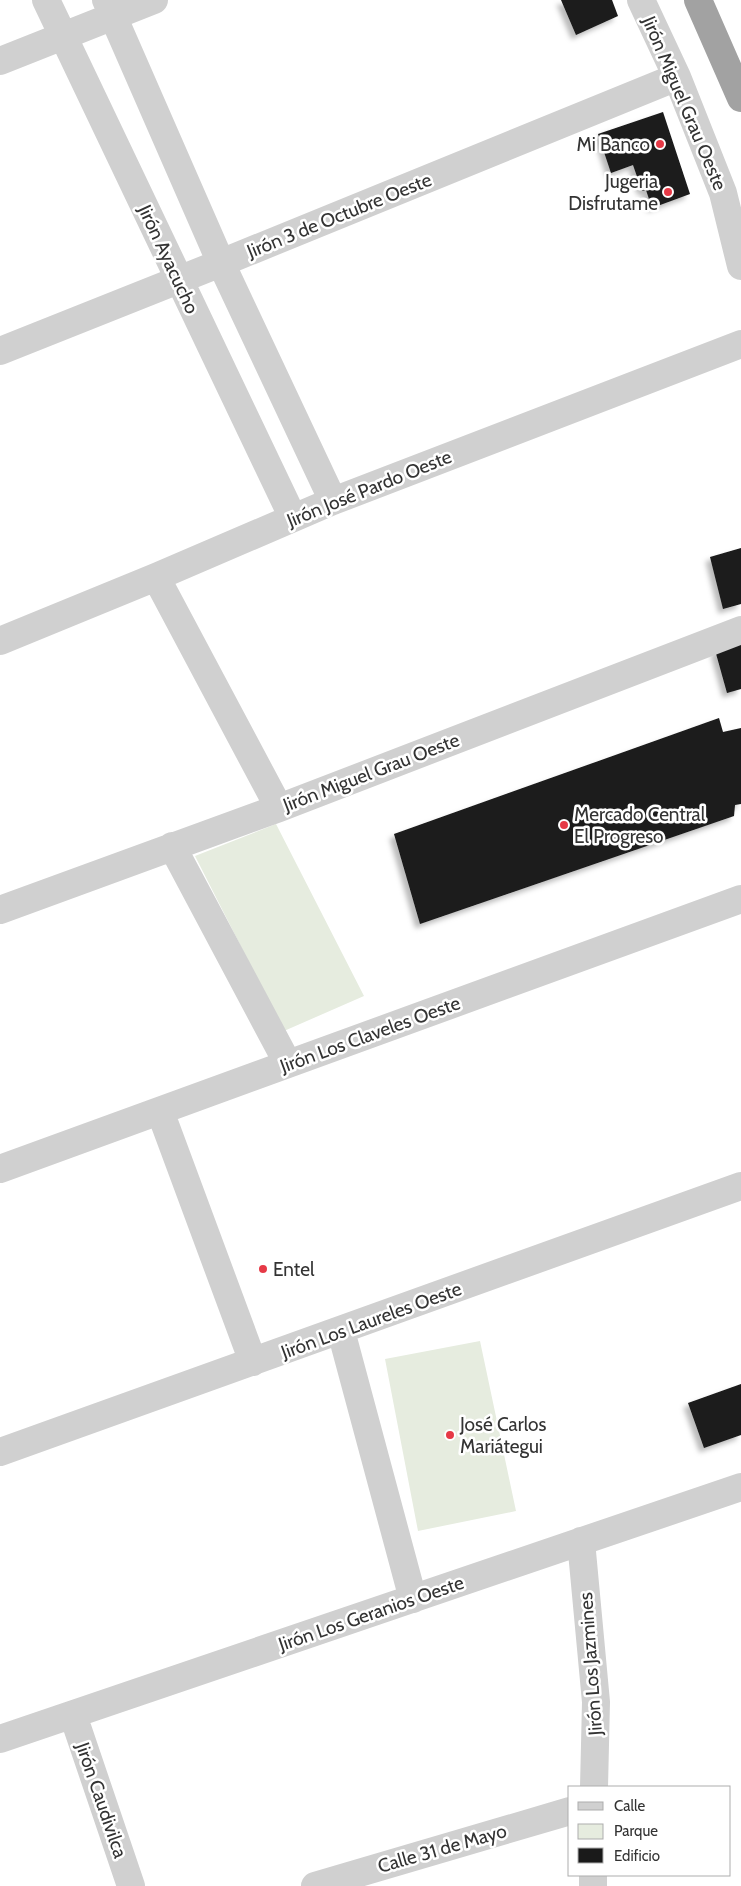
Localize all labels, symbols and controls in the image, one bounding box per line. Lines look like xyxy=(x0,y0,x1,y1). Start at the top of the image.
street label: Jirón Miguel Grau Oeste xyxy=(637,12,732,194)
place label: Mi Banco xyxy=(576,133,650,156)
marker: Mi Banco xyxy=(654,138,666,150)
street label: Jirón 3 de Octubre Oeste xyxy=(243,168,435,263)
place label: Jugeria Disfrutame xyxy=(568,170,658,215)
marker: Jugeria Disfrutame xyxy=(662,186,674,198)
street label: Jirón Ayacucho xyxy=(133,200,204,317)
street label: Jirón José Pardo Oeste xyxy=(283,445,455,532)
street label: Jirón Miguel Grau Oeste xyxy=(279,728,463,817)
place label: Mercado Central El Progreso xyxy=(574,803,706,848)
marker: Mercado Central El Progreso xyxy=(558,819,570,831)
street label: Jirón Los Claveles Oeste xyxy=(276,991,464,1078)
place label: Entel xyxy=(273,1258,315,1281)
marker: Entel xyxy=(257,1263,269,1275)
street label: Jirón Los Laureles Oeste xyxy=(277,1277,465,1364)
place label: José Carlos Mariátegui xyxy=(459,1413,547,1458)
marker: José Carlos Mariátegui xyxy=(444,1429,456,1441)
street label: Jirón Los Geranios Oeste xyxy=(275,1571,467,1656)
street label: Jirón Los Jazmines xyxy=(574,1592,607,1737)
street label: Jirón Caudivilca xyxy=(71,1738,132,1861)
legend xyxy=(568,1786,731,1876)
text: Calle xyxy=(614,1797,645,1815)
street label: Calle 31 de Mayo xyxy=(375,1819,509,1878)
text: Parque xyxy=(614,1822,658,1840)
text: Edificio xyxy=(614,1847,660,1865)

